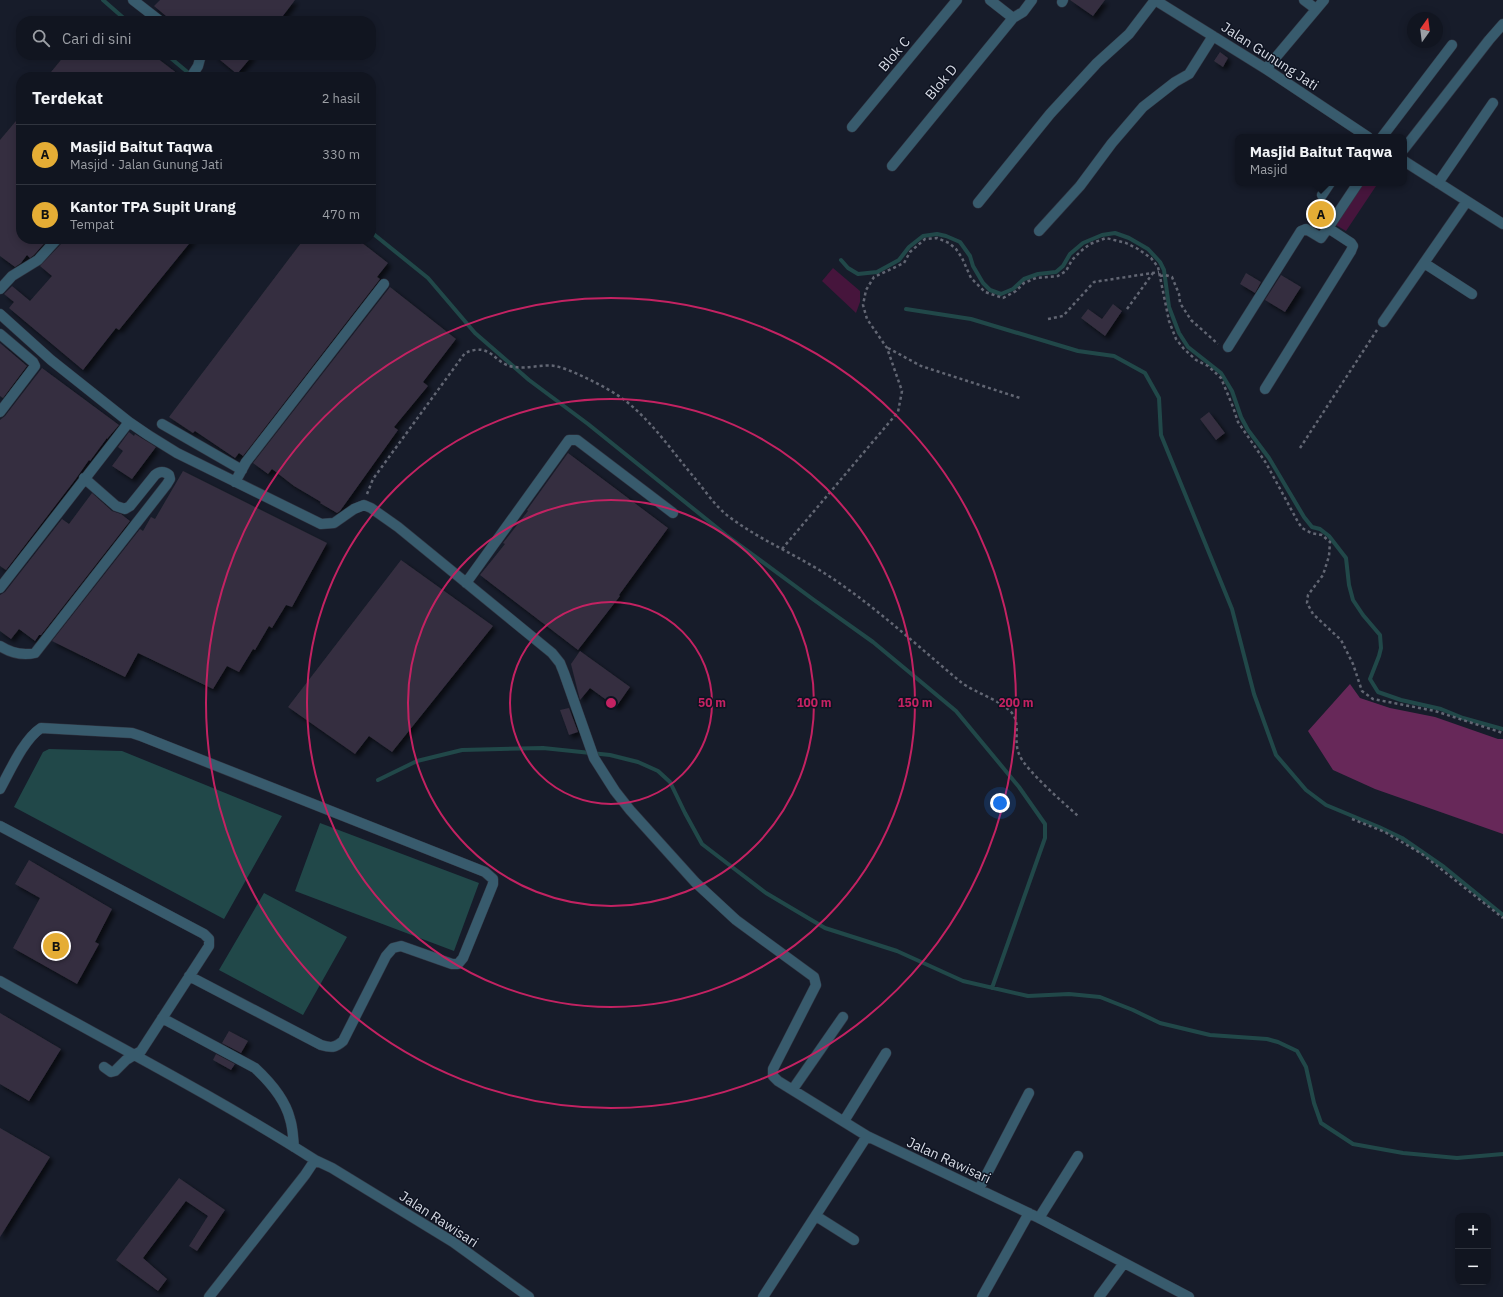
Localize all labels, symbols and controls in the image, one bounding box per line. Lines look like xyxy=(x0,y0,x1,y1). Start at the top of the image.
north arrow xyxy=(1407,12,1443,48)
search box xyxy=(16,16,376,60)
street label: Jalan Gunung Jati xyxy=(1218,18,1322,94)
icon: search xyxy=(30,27,52,49)
text: Cari di sini xyxy=(62,29,131,48)
street label: Blok C xyxy=(874,33,914,75)
street label: Blok D xyxy=(921,61,961,103)
text: Terdekat xyxy=(32,87,103,109)
text: 2 hasil xyxy=(322,90,360,107)
popup xyxy=(1235,134,1407,186)
text: Masjid Baitut Taqwa xyxy=(70,137,213,156)
text: Masjid Baitut Taqwa xyxy=(1250,142,1392,161)
text: A xyxy=(41,146,49,163)
text: 330 m xyxy=(322,146,360,163)
text: Masjid · Jalan Gunung Jati xyxy=(70,156,223,173)
text: Masjid xyxy=(1250,161,1288,178)
text: Kantor TPA Supit Urang xyxy=(70,197,236,216)
pin: A xyxy=(1308,199,1334,229)
text: B xyxy=(41,206,49,223)
text: 470 m xyxy=(322,206,360,223)
text: Tempat xyxy=(70,216,114,233)
text: 50 m xyxy=(698,695,726,710)
text: 100 m xyxy=(796,695,832,710)
text: 150 m xyxy=(897,695,933,710)
text: 200 m xyxy=(998,695,1034,710)
centre of rings xyxy=(604,696,618,710)
your location xyxy=(990,793,1010,813)
pin: B xyxy=(43,931,69,961)
street label: Jalan Rawisari xyxy=(904,1133,994,1187)
street label: Jalan Rawisari xyxy=(396,1187,482,1251)
map controls xyxy=(1455,1213,1491,1285)
button: + xyxy=(1455,1213,1491,1249)
button: − xyxy=(1455,1249,1491,1285)

